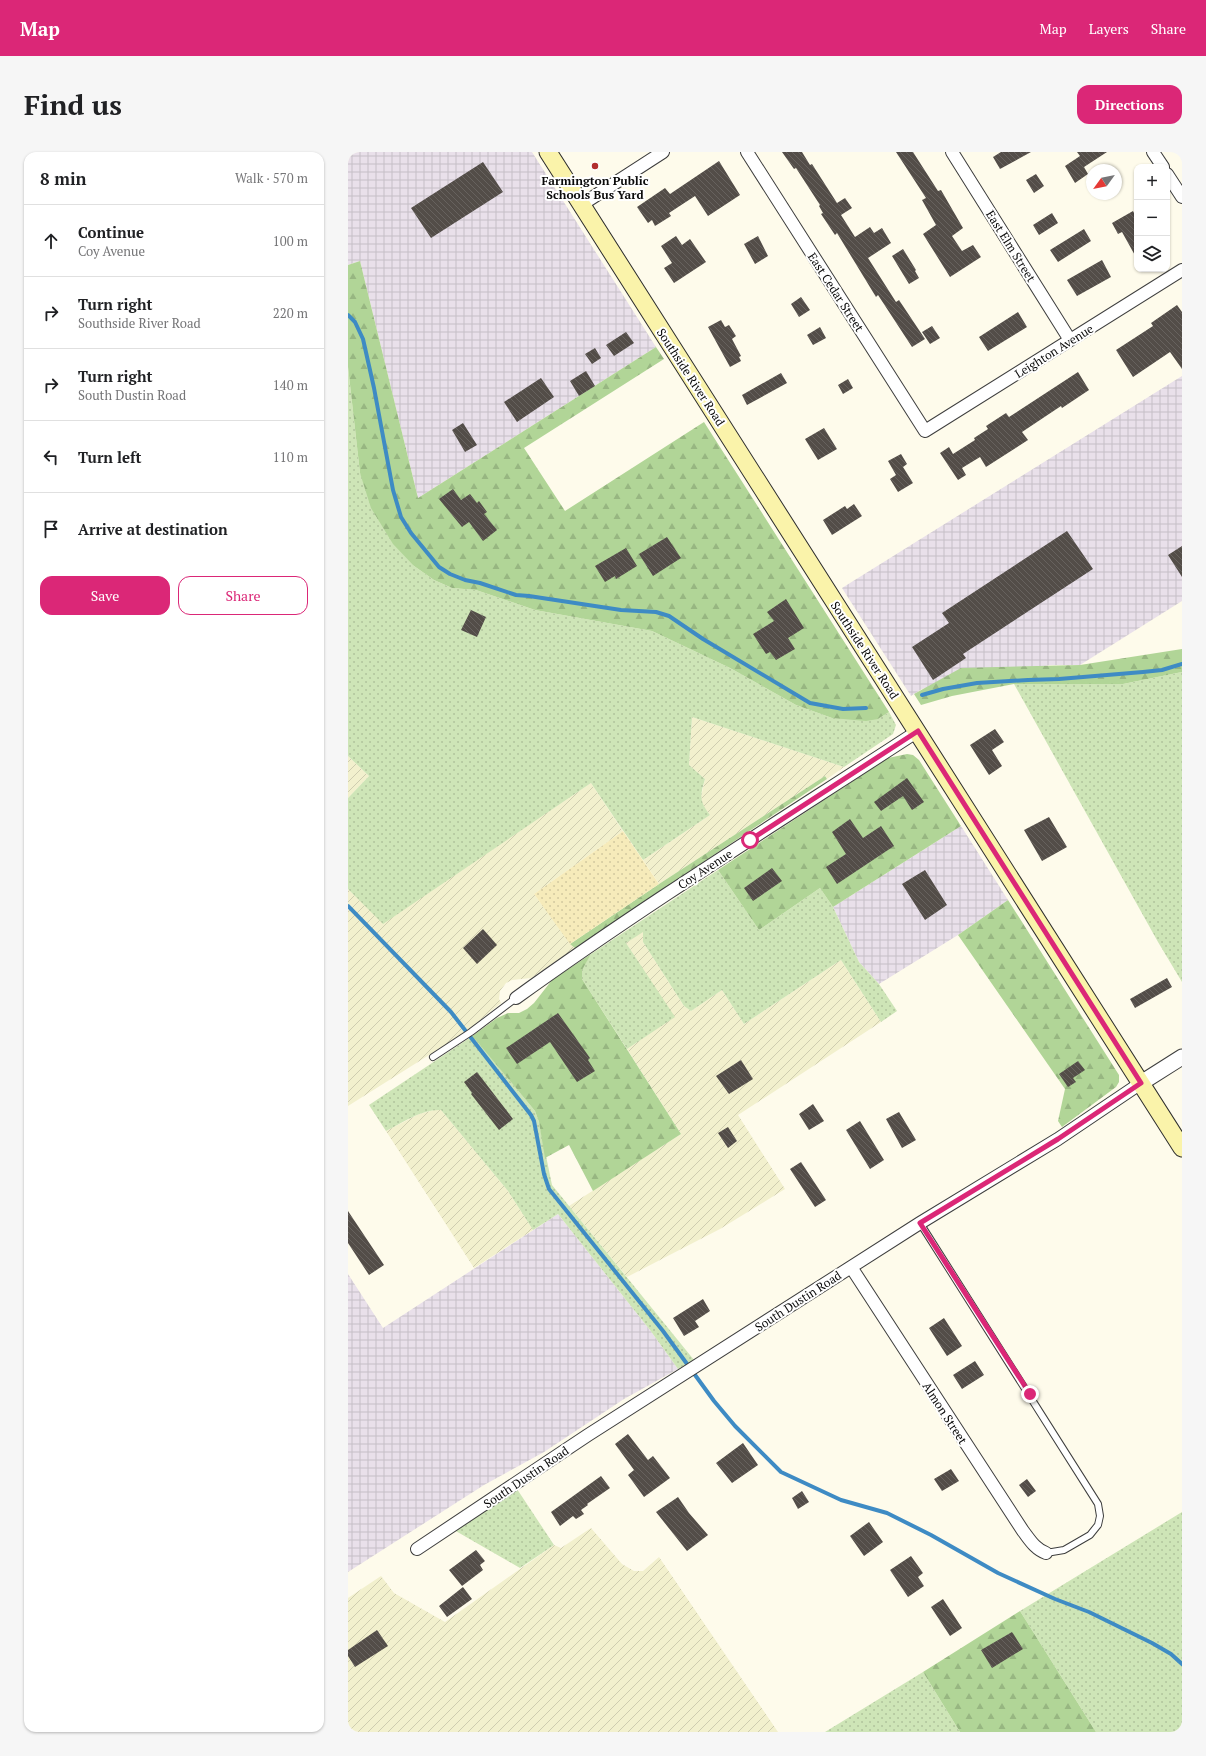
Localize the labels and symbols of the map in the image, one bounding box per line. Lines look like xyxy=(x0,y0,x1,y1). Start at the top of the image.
marker: Farmington Public Schools Bus Yard xyxy=(590,161,600,171)
north arrow xyxy=(1086,164,1122,200)
place label: Farmington Public Schools Bus Yard xyxy=(541,173,649,202)
street label: East Elm Street xyxy=(983,207,1039,285)
street label: East Cedar Street xyxy=(805,250,867,335)
street label: Leighton Avenue xyxy=(1012,321,1096,381)
street label: Southside River Road xyxy=(654,325,728,429)
street label: Southside River Road xyxy=(828,598,902,702)
route start xyxy=(741,831,759,849)
street label: Coy Avenue xyxy=(675,846,735,892)
street label: South Dustin Road xyxy=(752,1267,844,1334)
street label: Almon Street xyxy=(919,1379,971,1447)
route end xyxy=(1021,1385,1039,1403)
street label: South Dustin Road xyxy=(480,1443,572,1511)

